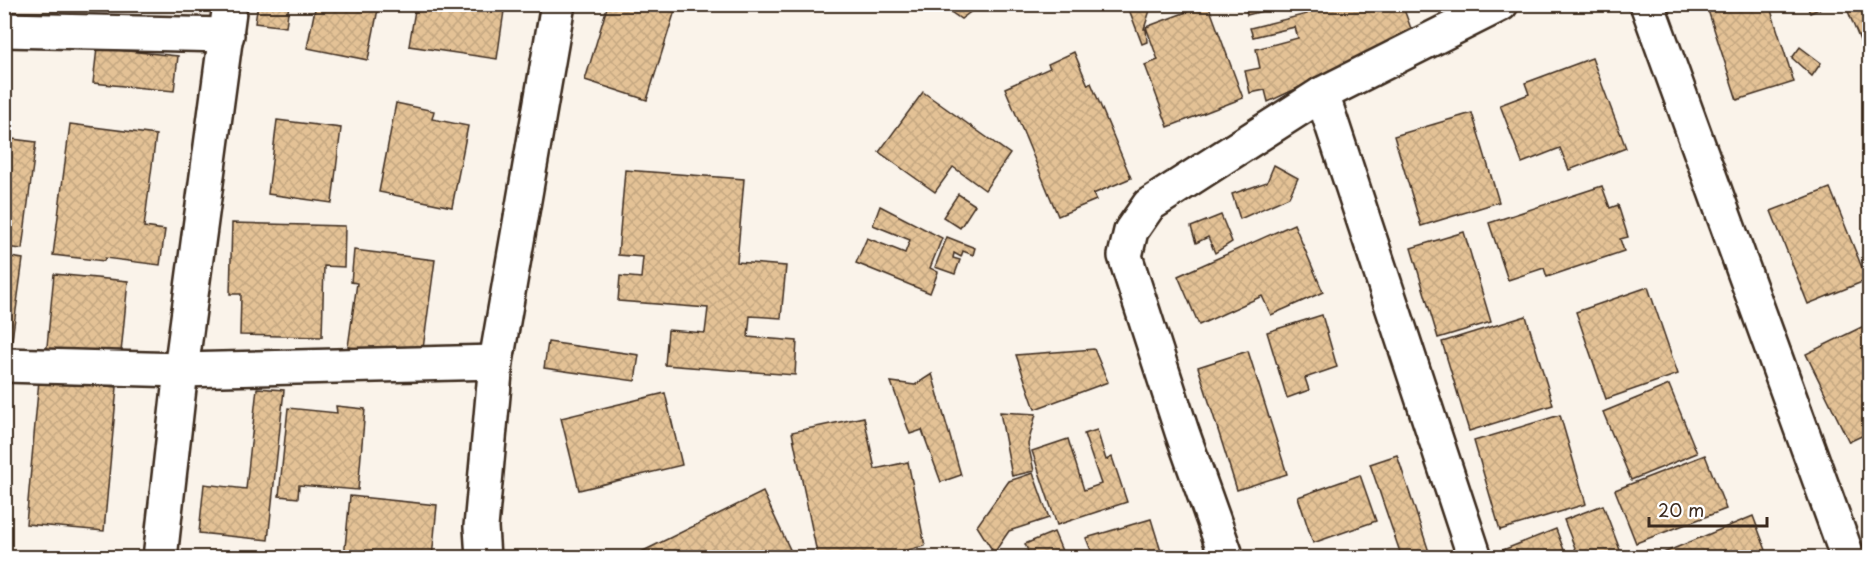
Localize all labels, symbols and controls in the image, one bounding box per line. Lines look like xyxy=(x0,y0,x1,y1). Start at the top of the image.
scale bar xyxy=(1649,490,1768,528)
text: 20 m xyxy=(1658,496,1704,523)

